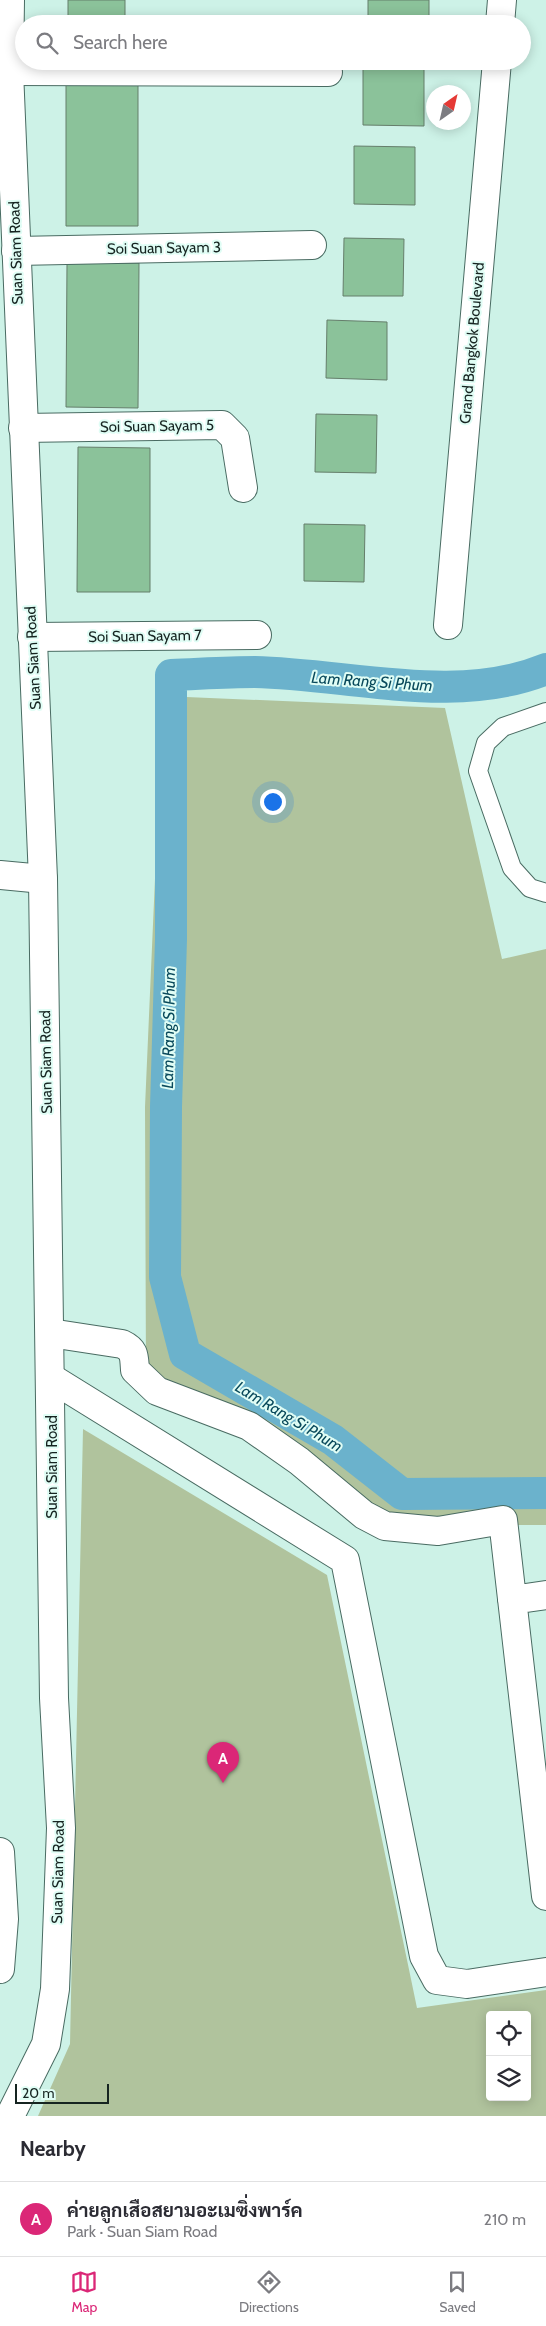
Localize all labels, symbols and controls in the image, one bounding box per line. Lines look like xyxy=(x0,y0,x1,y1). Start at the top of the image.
search box xyxy=(15,15,531,70)
icon: search xyxy=(33,29,61,57)
text: Search here xyxy=(73,31,167,54)
north arrow xyxy=(426,85,471,130)
street label: Suan Siam Road xyxy=(5,201,27,305)
street label: Soi Suan Sayam 3 xyxy=(107,238,221,258)
street label: Grand Bangkok Boulevard xyxy=(456,261,488,425)
street label: Soi Suan Sayam 5 xyxy=(100,416,214,436)
street label: Suan Siam Road xyxy=(21,606,45,710)
street label: Soi Suan Sayam 7 xyxy=(88,626,202,646)
water label: Lam Rang Si Phum xyxy=(311,668,433,695)
your location xyxy=(260,789,286,815)
water label: Lam Rang Si Phum xyxy=(158,967,179,1089)
street label: Suan Siam Road xyxy=(36,1010,56,1114)
water label: Lam Rang Si Phum xyxy=(232,1377,346,1456)
street label: Suan Siam Road xyxy=(43,1415,61,1519)
pin: A xyxy=(207,1742,239,1783)
street label: Suan Siam Road xyxy=(48,1820,68,1924)
map controls xyxy=(486,2011,531,2101)
button: locate xyxy=(486,2011,531,2056)
button: layers xyxy=(486,2056,531,2101)
scale bar xyxy=(15,2081,109,2104)
text: 20 m xyxy=(22,2084,55,2102)
text: Nearby xyxy=(20,2136,86,2161)
text: ค่ายลูกเสือสยามอะเมซิ่งพาร์ค xyxy=(67,2199,303,2222)
text: A xyxy=(31,2210,41,2229)
text: 210 m xyxy=(484,2210,526,2229)
text: Park · Suan Siam Road xyxy=(67,2222,217,2241)
tab: Map xyxy=(70,2268,98,2316)
tab: Directions xyxy=(239,2268,299,2316)
tab: Saved xyxy=(439,2268,476,2316)

